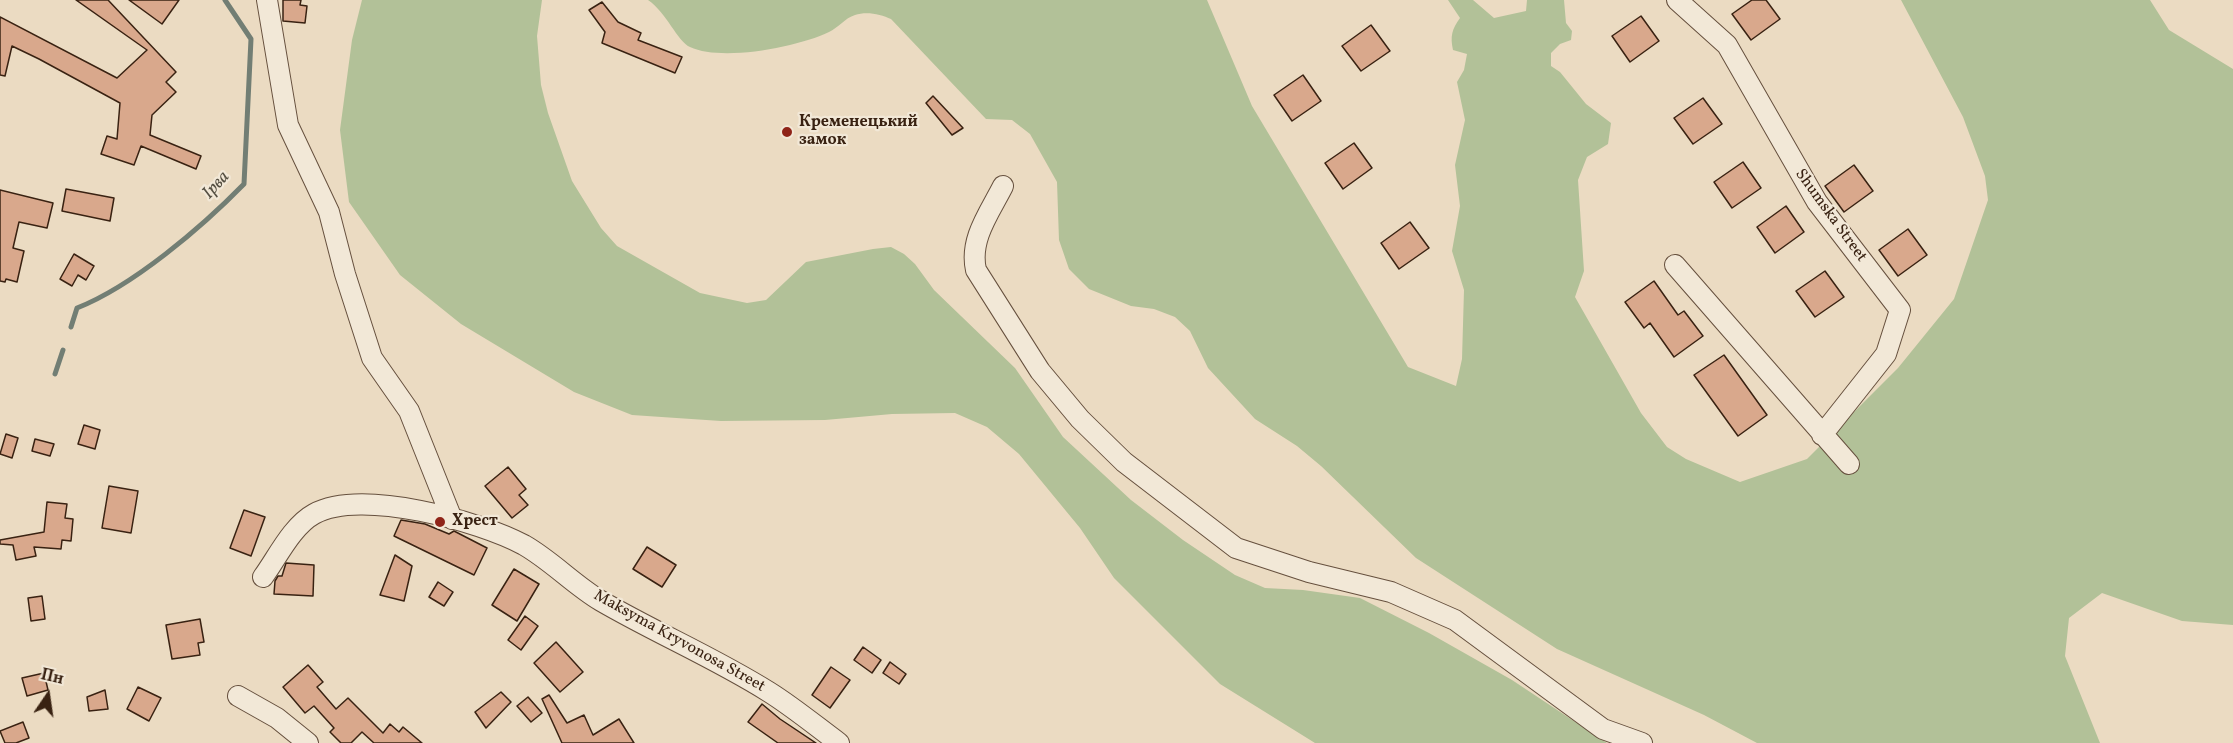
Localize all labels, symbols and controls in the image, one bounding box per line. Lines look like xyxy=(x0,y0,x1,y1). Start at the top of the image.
place label: Кременецький замок xyxy=(799,113,918,151)
marker: Кременецький замок xyxy=(780,125,794,139)
street label: Shumska Street xyxy=(1790,166,1870,266)
water label: Ірва xyxy=(199,167,235,205)
place label: Хрест xyxy=(452,512,498,532)
marker: Хрест xyxy=(433,515,447,529)
street label: Maksyma Kryvonosa Street xyxy=(590,587,768,697)
text: Пн xyxy=(38,664,66,691)
north arrow xyxy=(18,665,78,725)

